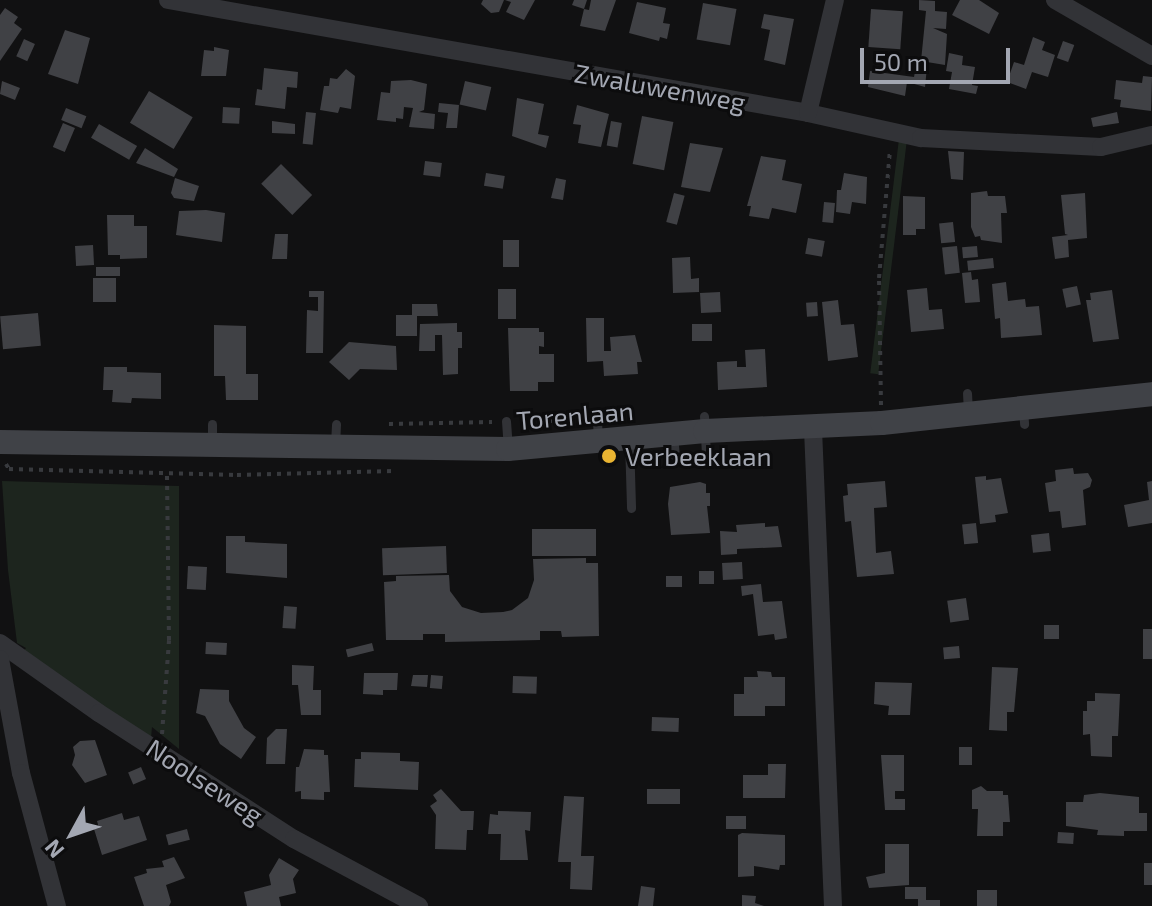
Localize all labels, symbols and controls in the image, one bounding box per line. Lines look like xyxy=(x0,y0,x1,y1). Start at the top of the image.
scale bar xyxy=(864,32,1014,82)
text: 50 m xyxy=(874,47,928,76)
street label: Zwaluwenweg xyxy=(572,57,748,117)
street label: Torenlaan xyxy=(515,394,635,436)
place label: Verbeeklaan xyxy=(625,440,772,472)
marker: Verbeeklaan xyxy=(600,447,618,465)
street label: Noolseweg xyxy=(141,732,269,830)
north arrow xyxy=(32,794,112,874)
text: N xyxy=(39,835,69,864)

